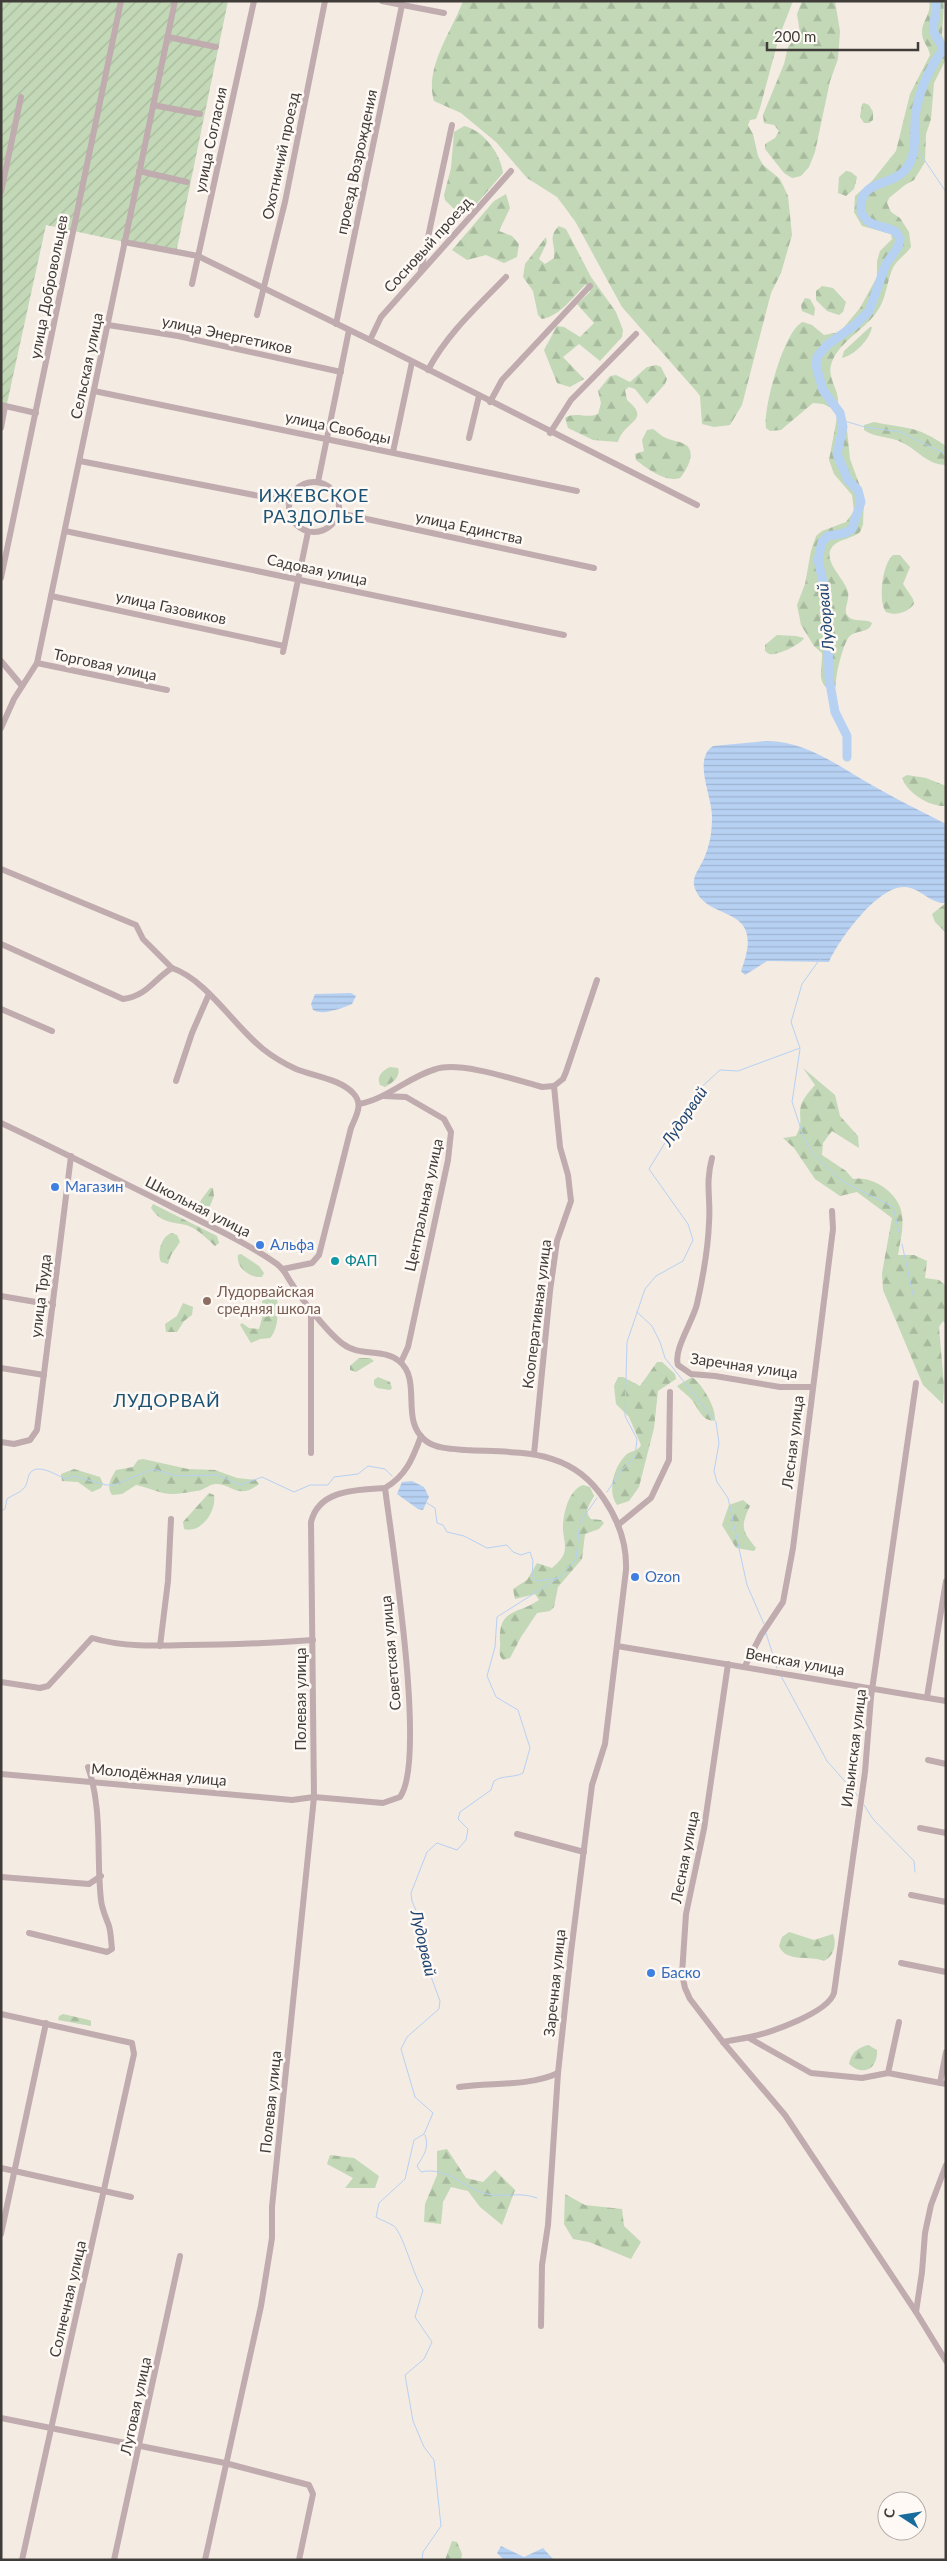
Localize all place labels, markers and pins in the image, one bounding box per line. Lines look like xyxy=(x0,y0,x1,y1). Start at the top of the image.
place label: Магазин xyxy=(65,1177,124,1195)
marker: Магазин xyxy=(49,1181,61,1193)
place label: Альфа xyxy=(270,1235,314,1253)
marker: Альфа xyxy=(254,1239,266,1251)
place label: ФАП xyxy=(345,1251,378,1269)
marker: ФАП xyxy=(329,1255,341,1267)
place label: Лудорвайская средняя школа xyxy=(216,1282,321,1317)
marker: Лудорвайская средняя школа xyxy=(201,1295,213,1307)
place label: Ozon xyxy=(645,1567,680,1585)
marker: Ozon xyxy=(629,1571,641,1583)
place label: Баско xyxy=(661,1963,701,1981)
marker: Баско xyxy=(645,1967,657,1979)

